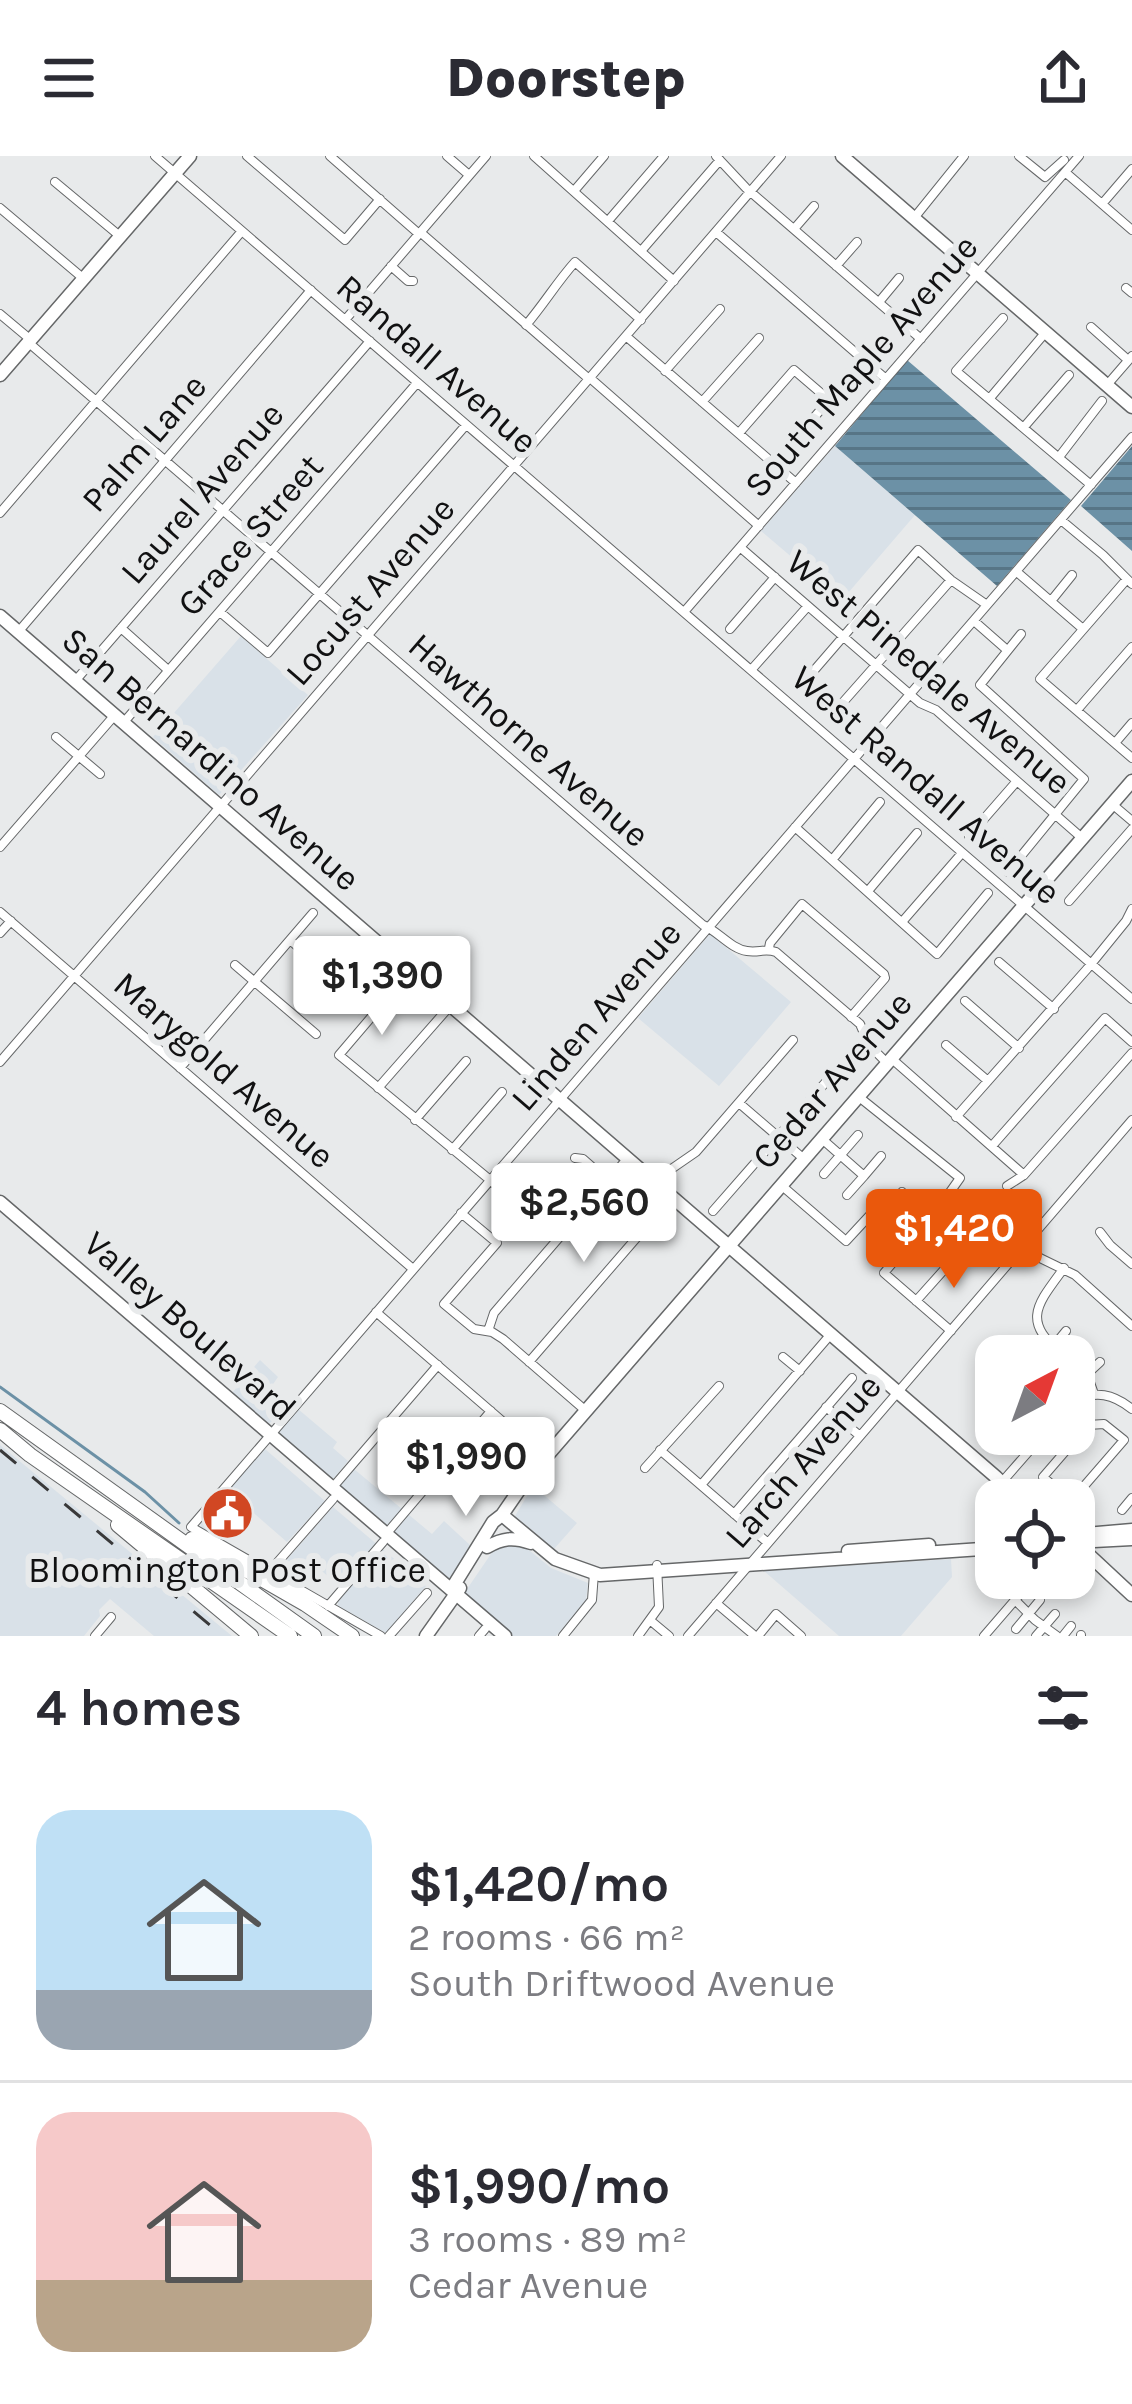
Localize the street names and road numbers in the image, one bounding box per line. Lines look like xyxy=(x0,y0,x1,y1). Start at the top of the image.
street label: South Maple Avenue xyxy=(736,226,986,506)
street label: Randall Avenue xyxy=(328,266,546,462)
street label: Palm Lane xyxy=(73,365,215,521)
street label: Laurel Avenue xyxy=(112,394,292,592)
street label: Grace Street xyxy=(168,446,332,624)
street label: Locust Avenue xyxy=(277,488,463,694)
street label: West Pinedale Avenue xyxy=(778,541,1080,803)
street label: San Bernardino Avenue xyxy=(54,618,368,900)
street label: Hawthorne Avenue xyxy=(400,624,658,856)
street label: West Randall Avenue xyxy=(783,657,1069,913)
street label: Linden Avenue xyxy=(502,912,690,1120)
street label: Marygold Avenue xyxy=(105,963,343,1177)
street label: Cedar Avenue xyxy=(743,983,921,1177)
street label: Valley Boulevard xyxy=(75,1222,305,1430)
street label: Larch Avenue xyxy=(716,1365,890,1557)

